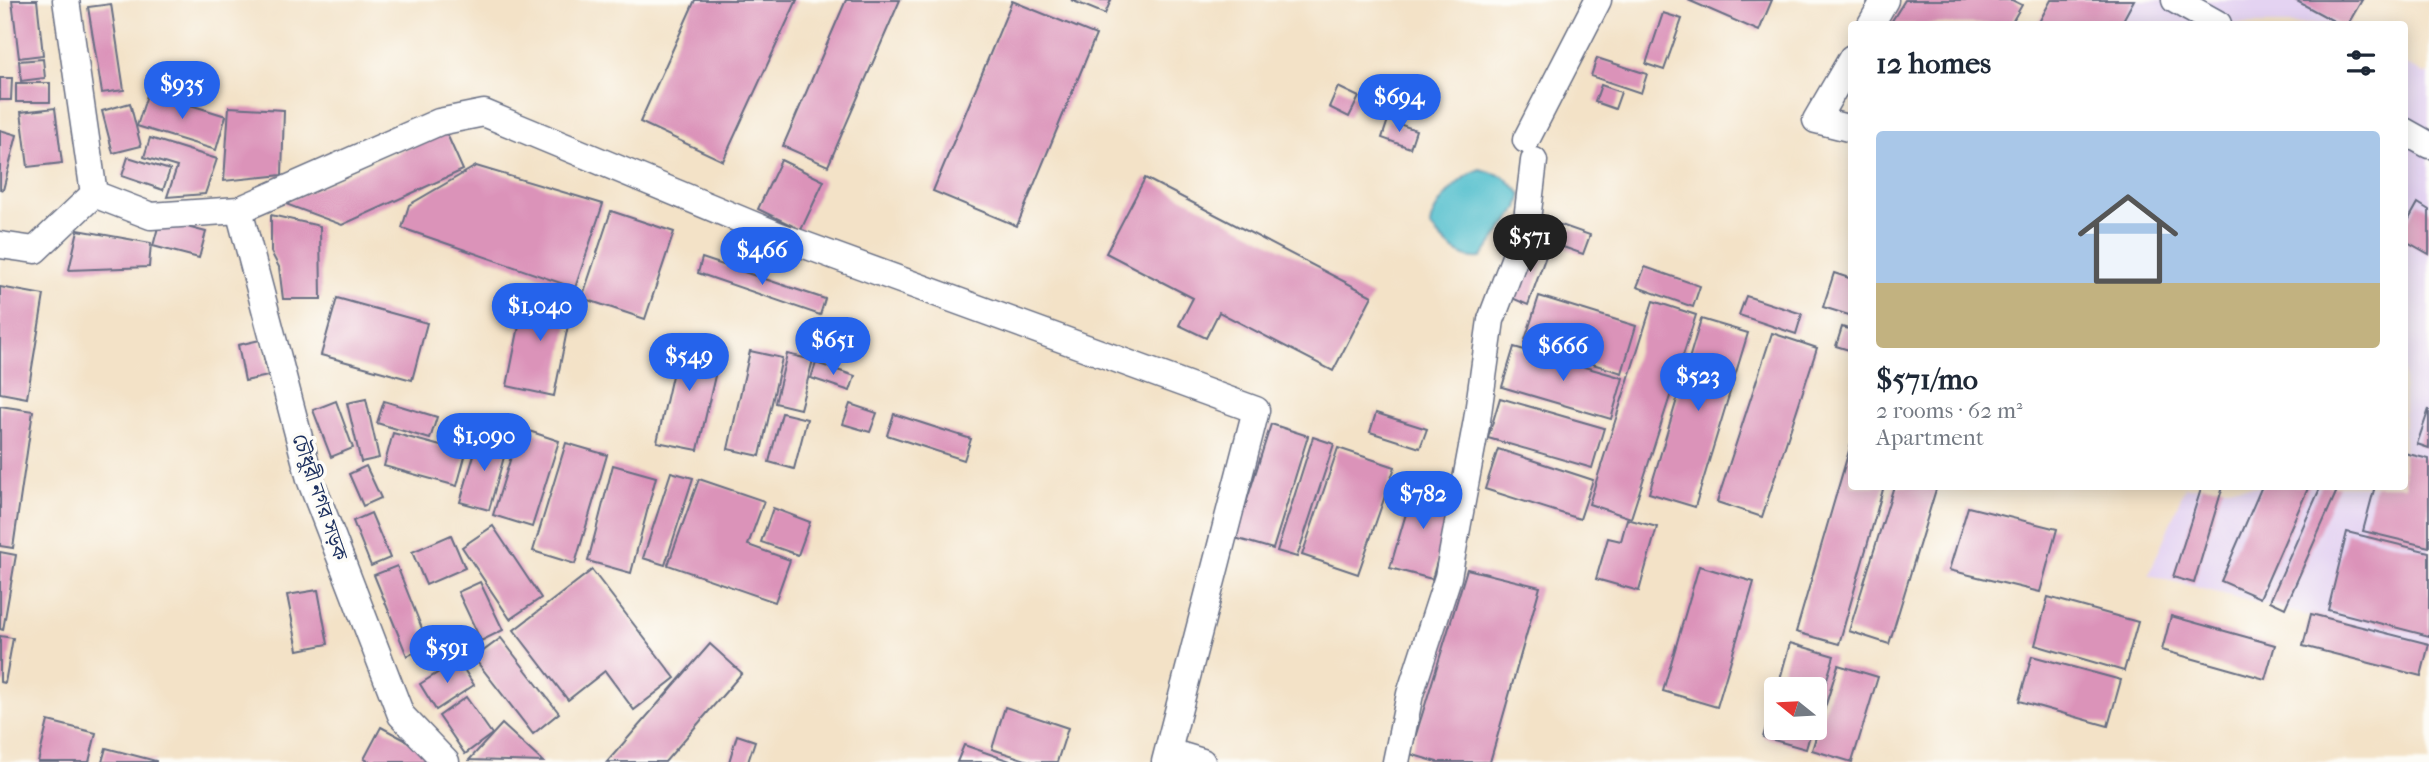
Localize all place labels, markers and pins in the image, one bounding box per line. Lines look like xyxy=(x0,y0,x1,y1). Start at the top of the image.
pin: $935 xyxy=(141,61,223,121)
pin: $694 xyxy=(1358,74,1440,134)
pin: $571 xyxy=(1489,215,1571,274)
pin: $466 xyxy=(721,228,803,287)
pin: $1,040 xyxy=(483,284,597,343)
pin: $651 xyxy=(792,318,874,377)
pin: $666 xyxy=(1522,324,1604,383)
pin: $549 xyxy=(648,334,730,393)
pin: $523 xyxy=(1657,354,1739,413)
pin: $1,090 xyxy=(427,414,541,473)
pin: $782 xyxy=(1382,472,1464,531)
pin: $591 xyxy=(406,626,488,685)

